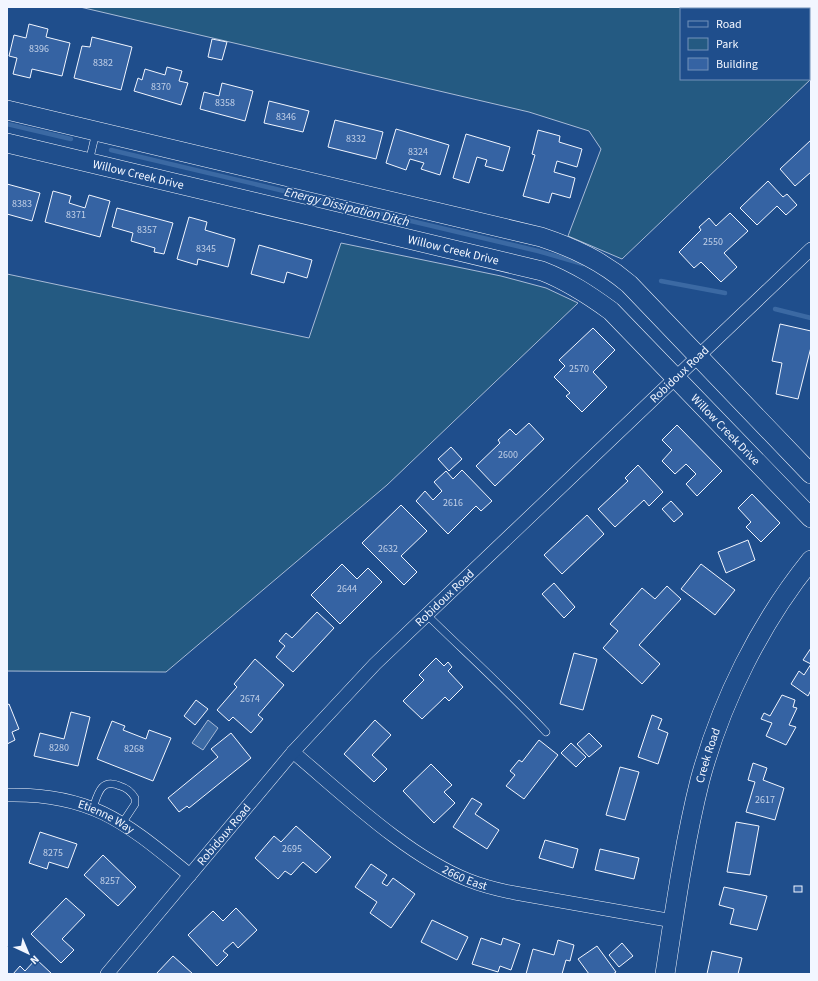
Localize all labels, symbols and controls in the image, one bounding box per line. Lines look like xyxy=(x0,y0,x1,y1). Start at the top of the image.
legend xyxy=(680,8,810,80)
text: Road xyxy=(716,16,742,33)
text: Park xyxy=(716,36,738,53)
house number: 8396 xyxy=(29,42,49,56)
house number: 8382 xyxy=(93,56,113,70)
text: Building xyxy=(716,56,758,73)
house number: 8370 xyxy=(151,80,171,94)
house number: 8358 xyxy=(215,96,235,110)
house number: 8346 xyxy=(276,110,296,124)
house number: 8332 xyxy=(346,132,366,146)
house number: 8324 xyxy=(408,145,428,159)
street label: Willow Creek Drive xyxy=(91,155,186,194)
water label: Energy Dissipation Ditch xyxy=(283,183,412,231)
house number: 8383 xyxy=(12,197,32,211)
house number: 8371 xyxy=(66,208,86,222)
house number: 8357 xyxy=(137,223,157,237)
street label: Willow Creek Drive xyxy=(406,231,501,269)
house number: 2550 xyxy=(703,235,723,249)
house number: 8345 xyxy=(196,242,216,256)
street label: Robidoux Road xyxy=(646,342,713,407)
house number: 2570 xyxy=(569,362,589,376)
street label: Willow Creek Drive xyxy=(687,390,764,469)
house number: 2600 xyxy=(498,448,518,462)
house number: 2616 xyxy=(443,496,463,510)
house number: 2632 xyxy=(378,542,398,556)
street label: Robidoux Road xyxy=(411,565,478,630)
house number: 2644 xyxy=(337,582,357,596)
house number: 2674 xyxy=(240,692,260,706)
street label: Creek Road xyxy=(691,725,724,785)
house number: 8280 xyxy=(49,741,69,755)
house number: 8268 xyxy=(124,742,144,756)
house number: 2617 xyxy=(755,793,775,807)
street label: Etienne Way xyxy=(76,795,138,838)
street label: Robidoux Road xyxy=(193,800,255,869)
house number: 2695 xyxy=(282,842,302,856)
house number: 8275 xyxy=(43,846,63,860)
street label: 2660 East xyxy=(439,861,489,895)
house number: 8257 xyxy=(100,874,120,888)
north arrow xyxy=(8,933,48,973)
text: N xyxy=(27,952,42,968)

